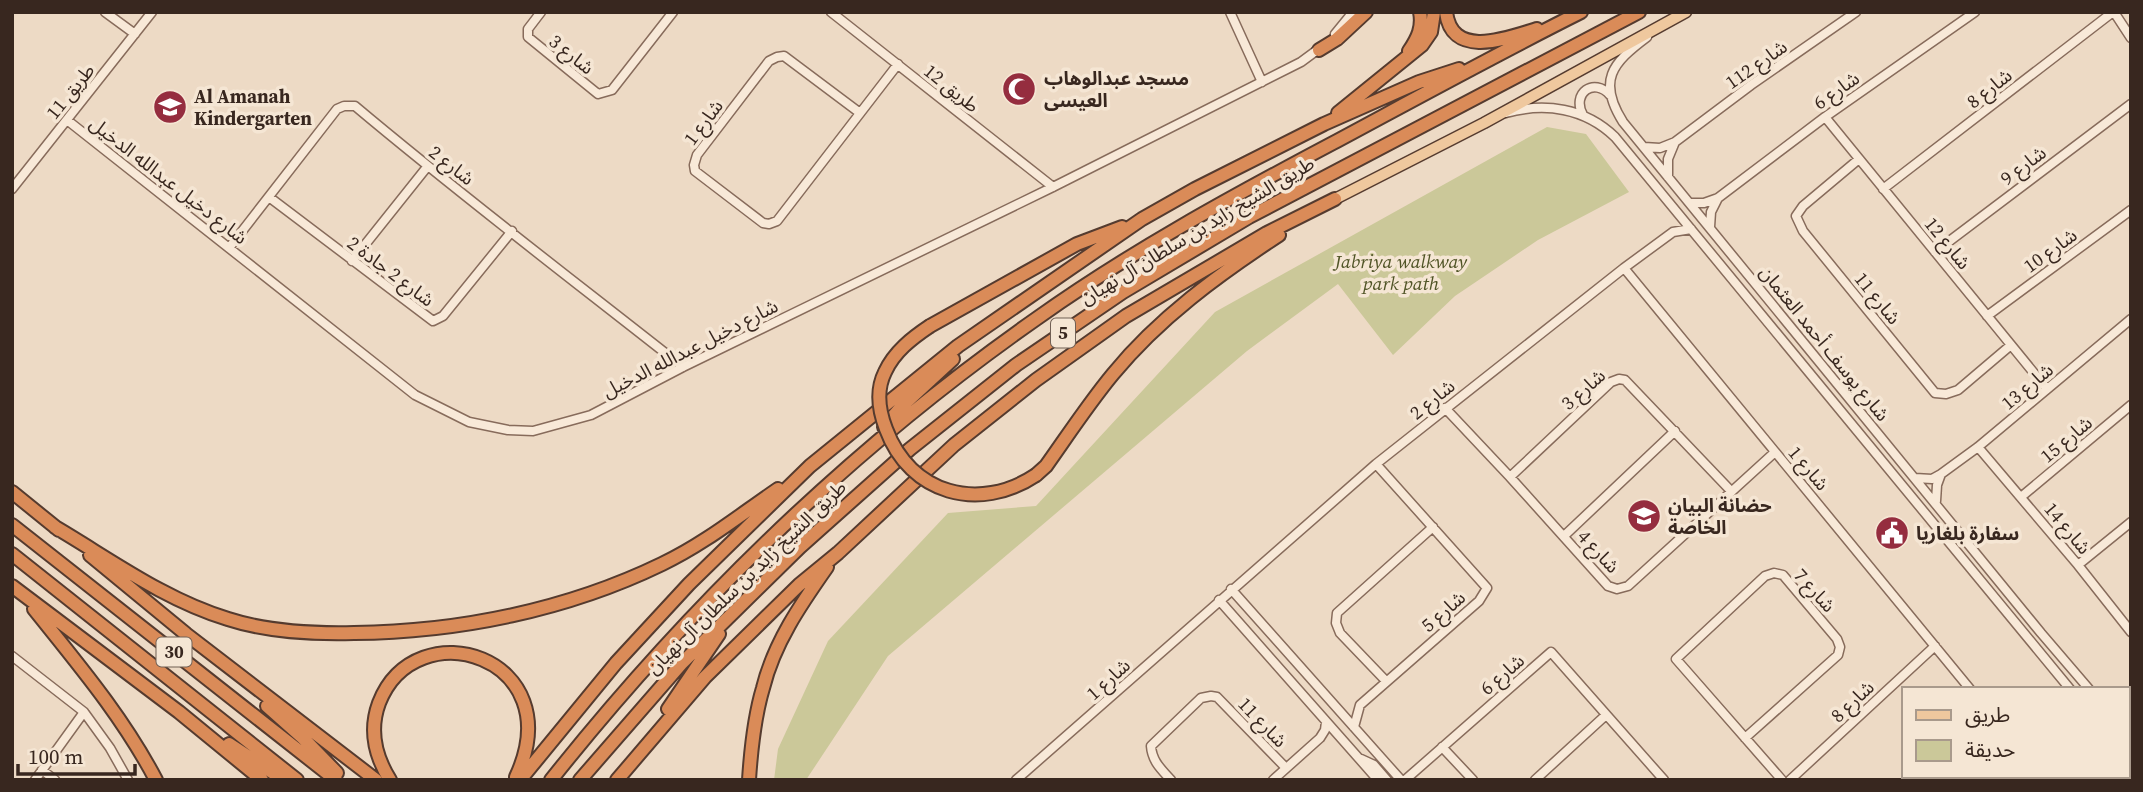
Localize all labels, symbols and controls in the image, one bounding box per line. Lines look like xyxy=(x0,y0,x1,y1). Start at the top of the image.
street label: شارع 3 xyxy=(543,28,600,81)
street label: شارع 112 xyxy=(1720,33,1793,96)
street label: طريق 11 xyxy=(40,58,100,124)
street label: طريق 12 xyxy=(919,58,985,118)
street label: شارع 8 xyxy=(1961,62,2018,115)
place label: مسجد عبدالوهاب العيسى xyxy=(1044,65,1189,113)
street label: شارع 6 xyxy=(1808,65,1865,116)
mosque icon: مسجد عبدالوهاب العيسى xyxy=(1000,70,1038,108)
place label: Al Amanah Kindergarten xyxy=(194,83,312,131)
school or university icon: Al Amanah Kindergarten xyxy=(151,88,189,126)
street label: شارع 1 xyxy=(677,94,730,151)
street label: شارع دخيل عبدالله الدخيل xyxy=(84,110,253,251)
street label: شارع 2 xyxy=(423,139,480,192)
street label: شارع 9 xyxy=(1995,139,2052,192)
street label: طريق الشيخ زايد بن سلطان آل نهيان xyxy=(1075,150,1320,312)
street label: شارع 12 xyxy=(1918,211,1977,275)
street label: شارع 10 xyxy=(2018,222,2083,279)
street label: شارع 2 جادة 2 xyxy=(342,230,440,313)
park label: Jabriya walkway park path xyxy=(1332,248,1468,296)
street label: شارع يوسف أحمد العثمان xyxy=(1753,260,1896,427)
street label: شارع 11 xyxy=(1848,266,1907,330)
street label: شارع دخيل عبدالله الدخيل xyxy=(598,292,783,404)
road number: 5 xyxy=(1051,318,1075,348)
street label: شارع 13 xyxy=(1995,357,2059,416)
street label: شارع 3 xyxy=(1555,362,1611,416)
street label: شارع 2 xyxy=(1404,373,1461,426)
street label: شارع 15 xyxy=(2034,410,2098,469)
street label: شارع 1 xyxy=(1782,440,1835,497)
street label: طريق الشيخ زايد بن سلطان آل نهيان xyxy=(640,474,853,681)
place label: حضانة البيان الخاصة xyxy=(1668,492,1772,540)
street label: شارع 14 xyxy=(2038,496,2097,560)
school or university icon: حضانة البيان الخاصة xyxy=(1625,497,1663,535)
public building icon: سفارة بلغاريا xyxy=(1873,514,1911,552)
place label: سفارة بلغاريا xyxy=(1916,520,2019,546)
street label: شارع 4 xyxy=(1571,523,1626,579)
street label: شارع 7 xyxy=(1788,562,1842,618)
street label: شارع 5 xyxy=(1415,584,1471,638)
road number: 30 xyxy=(156,638,192,666)
street label: شارع 6 xyxy=(1474,647,1530,701)
street label: شارع 1 xyxy=(1080,652,1136,706)
street label: شارع 8 xyxy=(1824,674,1880,729)
legend xyxy=(1902,687,2129,778)
street label: شارع 11 xyxy=(1232,691,1293,753)
text: طريق xyxy=(1965,700,2010,729)
scale bar xyxy=(18,732,135,776)
text: حديقة xyxy=(1965,735,2015,764)
text: 100 m xyxy=(28,742,83,771)

